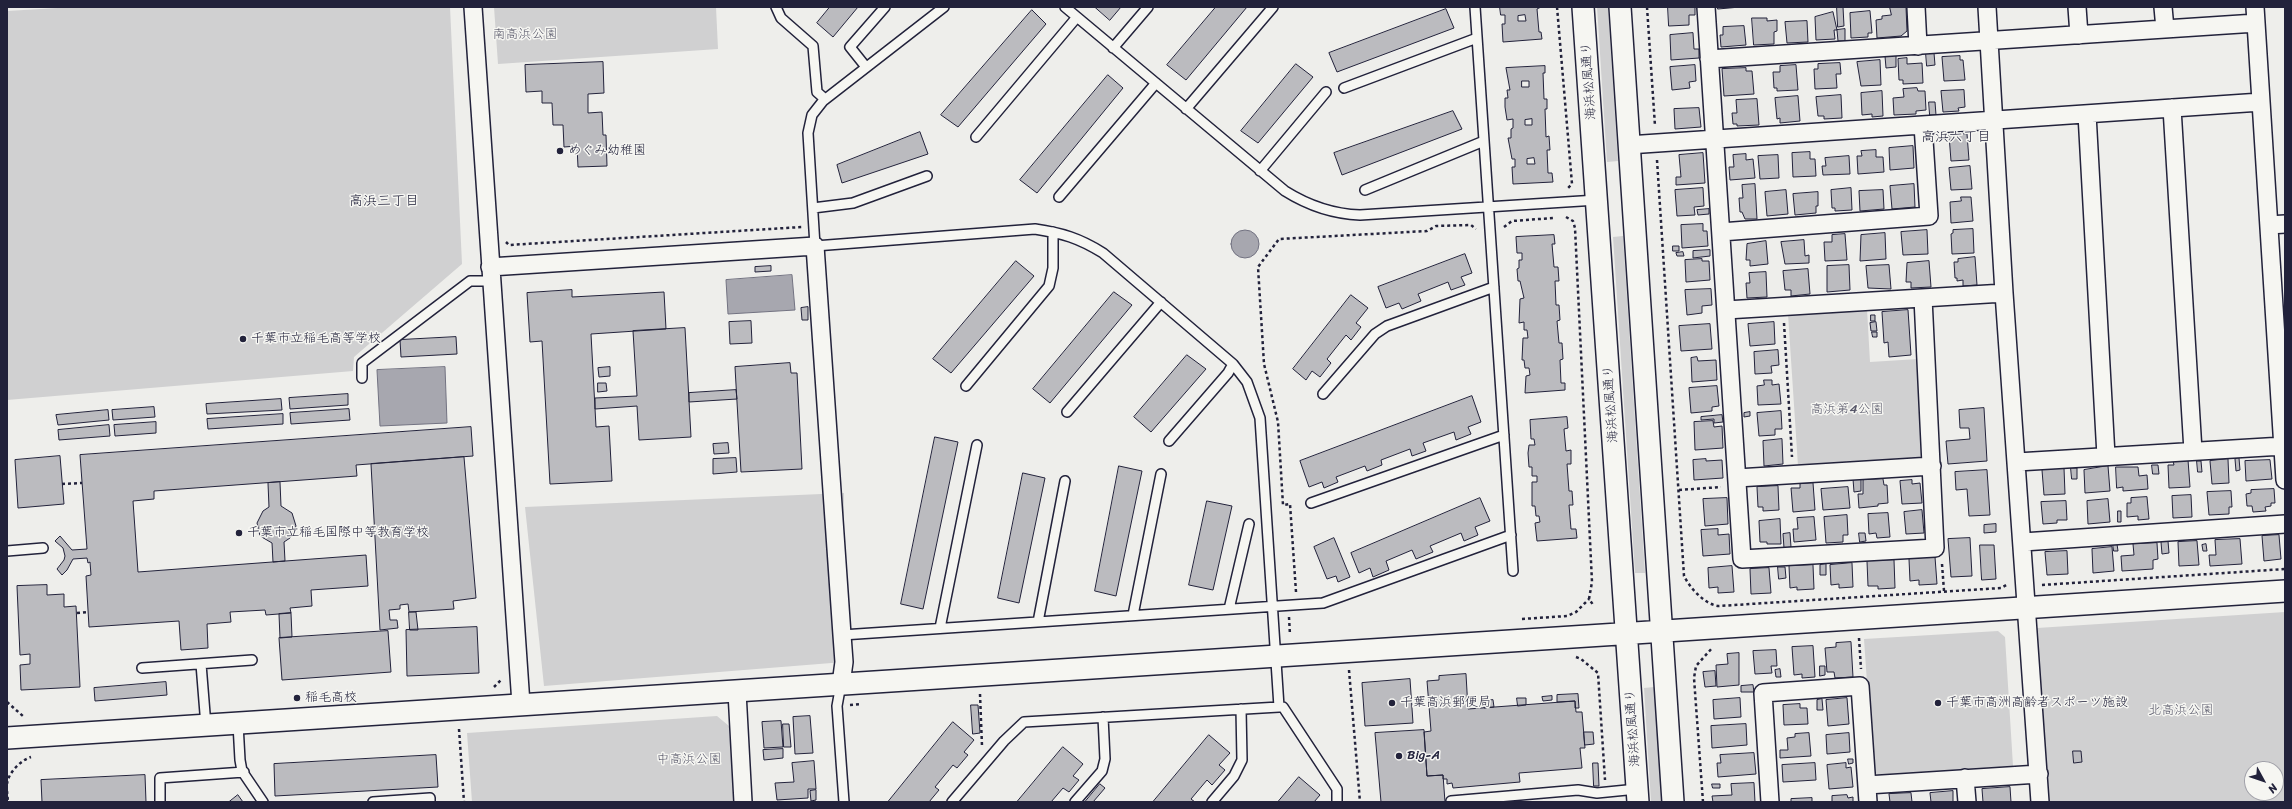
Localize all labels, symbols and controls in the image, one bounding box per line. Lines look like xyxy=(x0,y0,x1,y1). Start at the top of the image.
park label: 南高浜公園 xyxy=(493,27,557,43)
street label: 海浜松風通り xyxy=(1578,42,1600,120)
district label: 高浜六丁目 xyxy=(1921,129,1991,145)
place label: めぐみ幼稚園 xyxy=(568,143,646,159)
marker: めぐみ幼稚園 xyxy=(555,146,565,156)
district label: 高浜三丁目 xyxy=(349,193,419,209)
place label: 千葉市立稲毛高等学校 xyxy=(251,331,381,347)
marker: 千葉市立稲毛高等学校 xyxy=(238,334,248,344)
street label: 海浜松風通り xyxy=(1600,365,1622,443)
park label: 高浜第4公園 xyxy=(1810,402,1884,418)
place label: 千葉市立稲毛国際中等教育学校 xyxy=(247,525,429,541)
marker: 千葉市立稲毛国際中等教育学校 xyxy=(234,528,244,538)
street label: 海浜松風通り xyxy=(1622,689,1644,767)
place label: 稲毛高校 xyxy=(305,690,357,706)
marker: 稲毛高校 xyxy=(292,693,302,703)
place label: 千葉高浜郵便局 xyxy=(1400,695,1491,711)
place label: 千葉市高洲高齢者スポーツ施設 xyxy=(1946,695,2128,711)
marker: 千葉高浜郵便局 xyxy=(1387,698,1397,708)
marker: 千葉市高洲高齢者スポーツ施設 xyxy=(1933,698,1943,708)
park label: 北高浜公園 xyxy=(2149,703,2213,719)
place label: Big-A xyxy=(1407,748,1440,764)
marker: Big-A xyxy=(1394,751,1404,761)
park label: 中高浜公園 xyxy=(657,752,721,768)
north arrow xyxy=(2244,761,2284,801)
text: N xyxy=(2263,779,2283,797)

